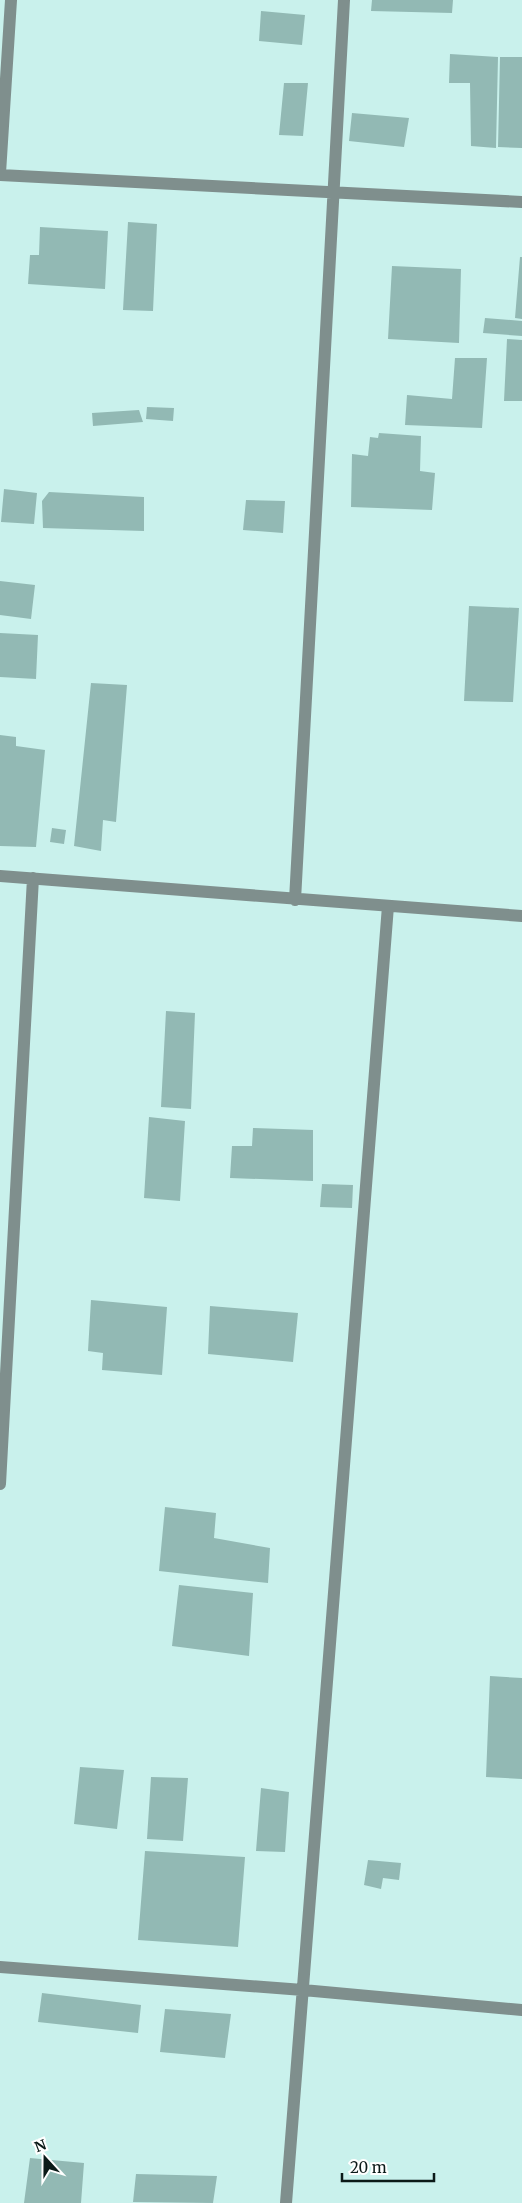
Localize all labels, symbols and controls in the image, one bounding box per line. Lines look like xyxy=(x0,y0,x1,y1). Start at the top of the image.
north arrow xyxy=(20,2133,70,2183)
text: N xyxy=(32,2135,49,2156)
scale bar xyxy=(342,2150,434,2182)
text: 20 m xyxy=(350,2158,387,2177)

